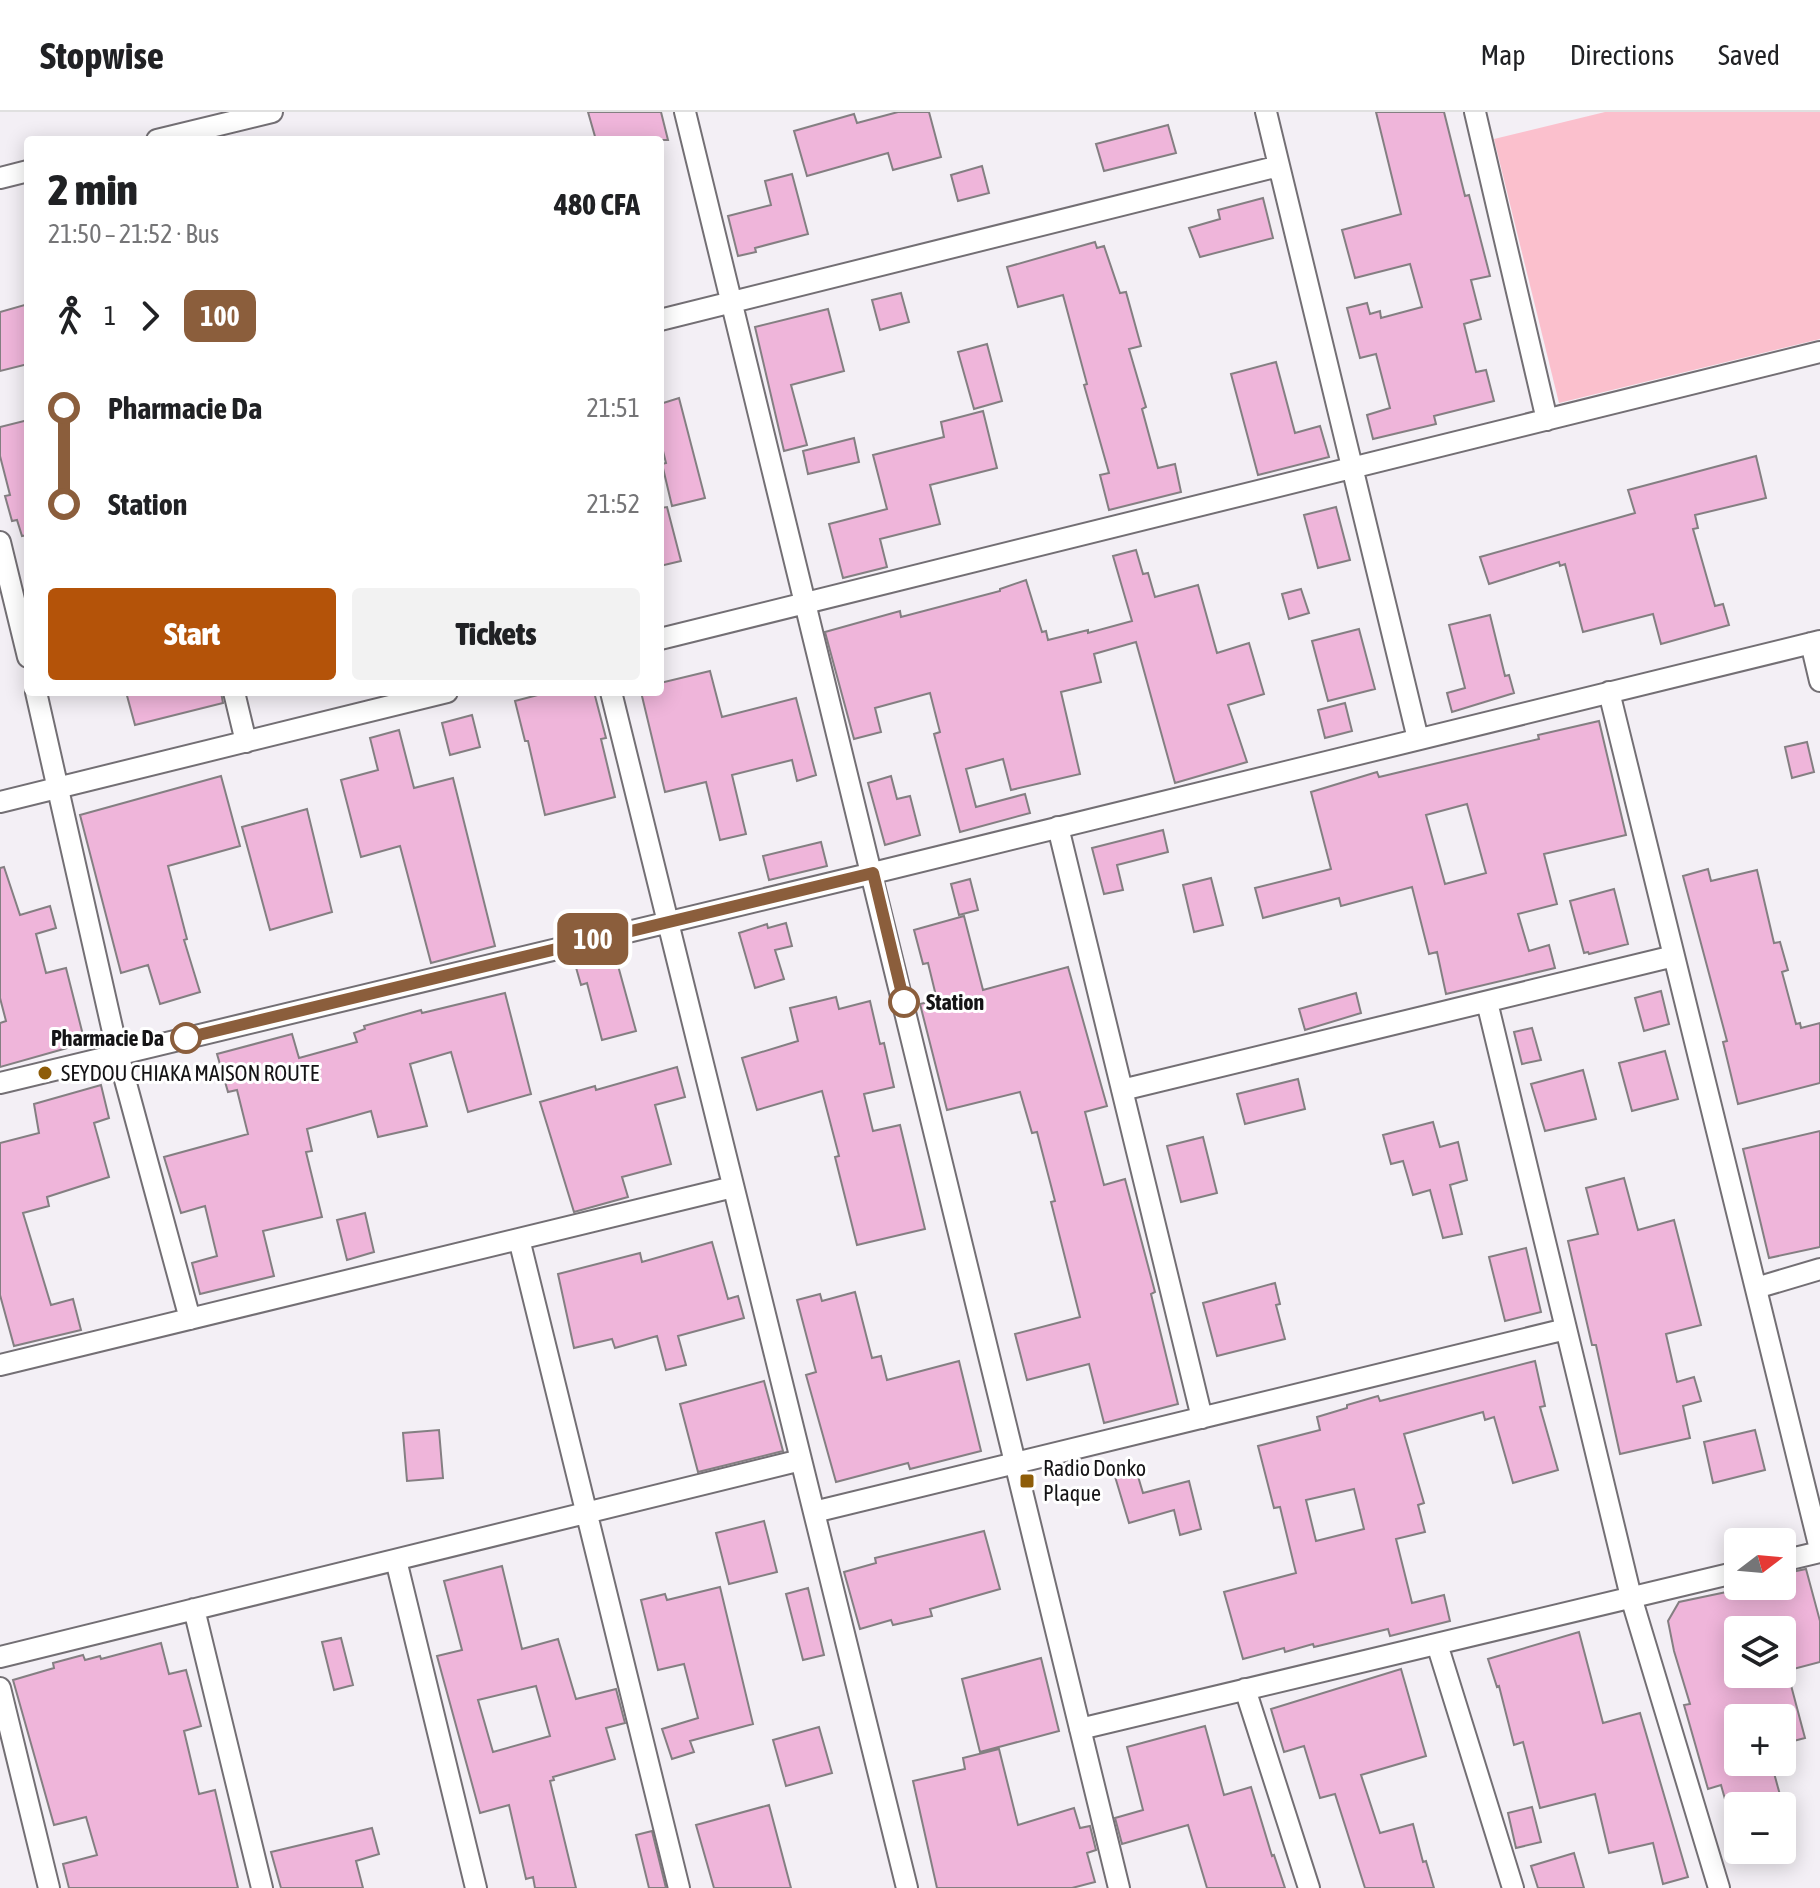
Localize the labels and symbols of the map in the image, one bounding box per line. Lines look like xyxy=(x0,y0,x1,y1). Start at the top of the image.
line badge: 100 xyxy=(547,913,639,965)
marker: Station xyxy=(889,987,919,1017)
place label: Station xyxy=(926,989,984,1015)
marker: Pharmacie Da xyxy=(171,1023,201,1053)
place label: Pharmacie Da xyxy=(51,1025,164,1051)
place label: SEYDOU CHIAKA MAISON ROUTE xyxy=(61,1060,320,1086)
marker: SEYDOU CHIAKA MAISON ROUTE xyxy=(36,1064,54,1082)
place label: Radio Donko Plaque xyxy=(1043,1455,1146,1506)
marker: Radio Donko Plaque xyxy=(1018,1472,1036,1490)
north arrow xyxy=(1724,1528,1796,1600)

